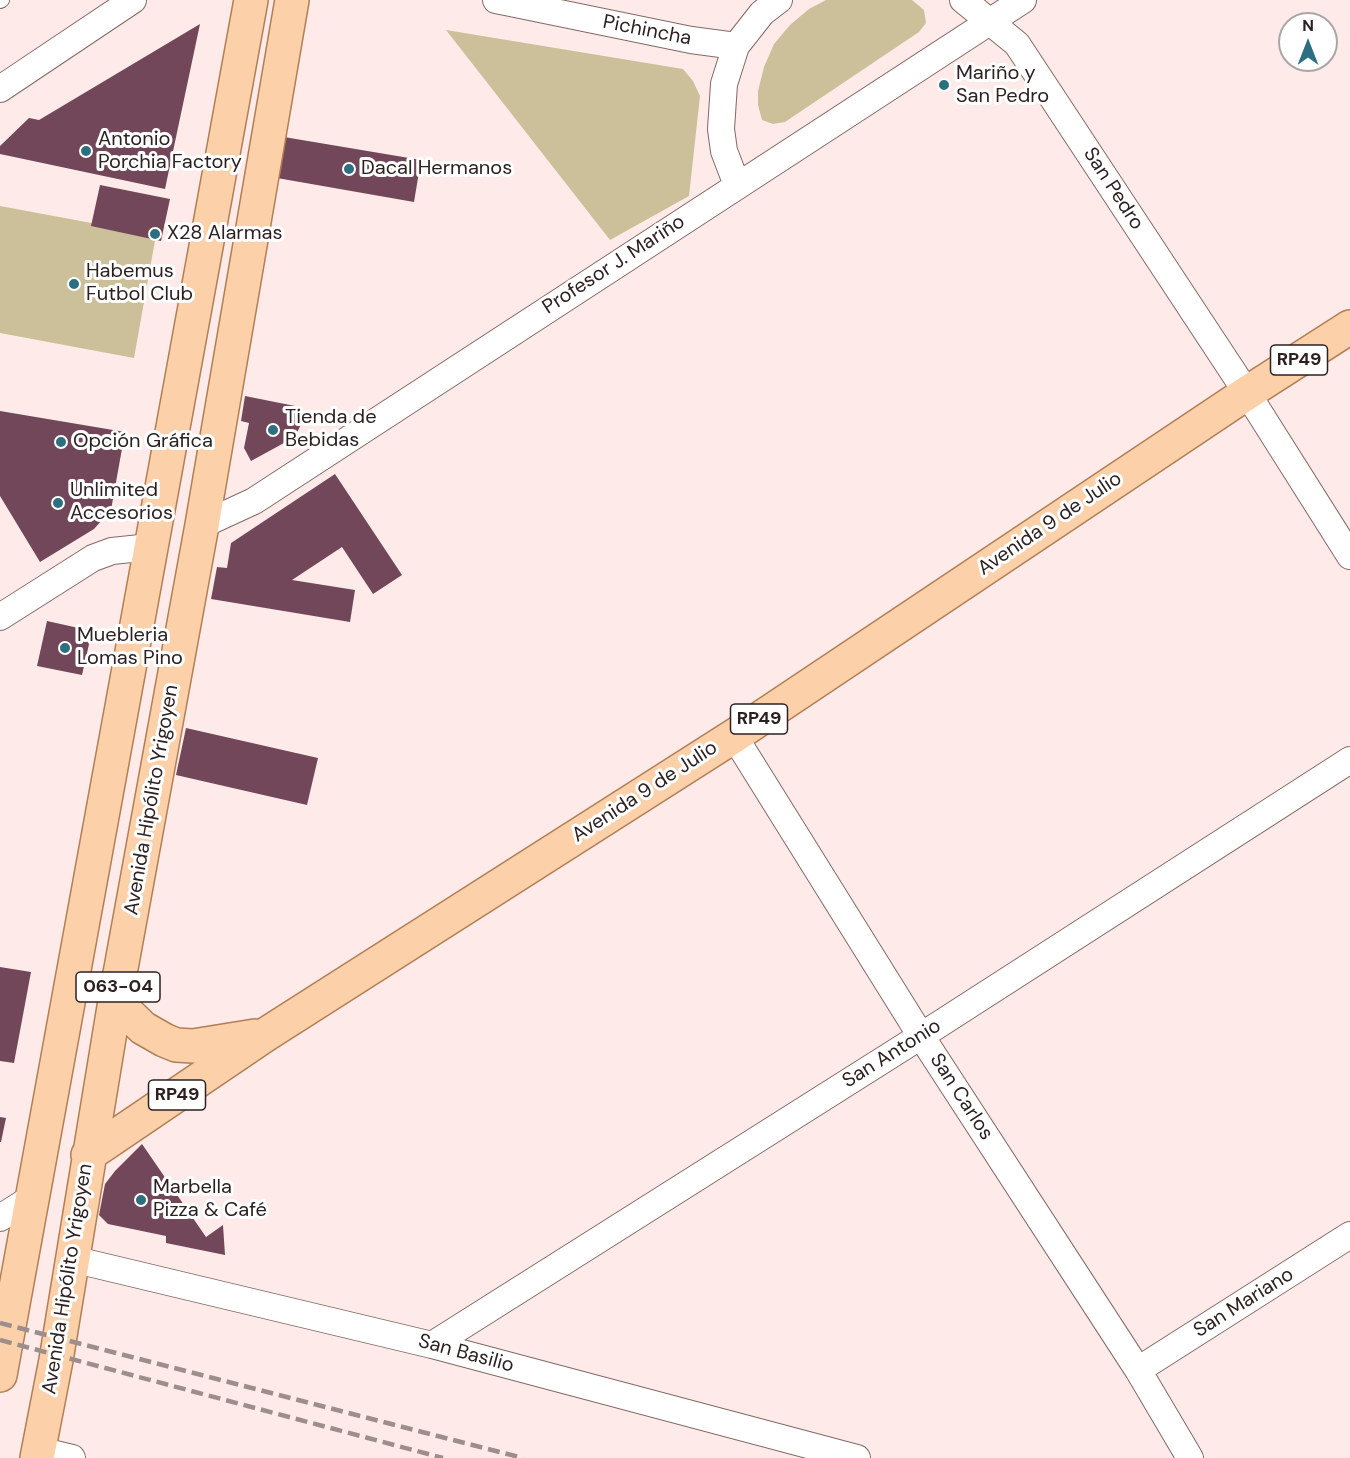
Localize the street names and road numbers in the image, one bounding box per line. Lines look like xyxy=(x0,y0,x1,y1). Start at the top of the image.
street label: Pichincha xyxy=(601,11,693,51)
street label: San Pedro xyxy=(1078,143,1148,235)
street label: Profesor J. Mariño xyxy=(538,210,690,320)
road number: RP49 xyxy=(1270,345,1328,375)
street label: Avenida 9 de Julio xyxy=(973,467,1127,581)
street label: Avenida Hipólito Yrigoyen xyxy=(120,683,184,917)
road number: RP49 xyxy=(730,704,788,734)
street label: Avenida 9 de Julio xyxy=(568,736,722,848)
road number: 063-04 xyxy=(76,972,160,1002)
street label: San Antonio xyxy=(838,1014,946,1094)
street label: San Carlos xyxy=(924,1049,998,1145)
road number: RP49 xyxy=(148,1080,206,1110)
street label: Avenida Hipólito Yrigoyen xyxy=(38,1162,98,1396)
street label: San Mariano xyxy=(1190,1263,1298,1343)
street label: San Basilio xyxy=(415,1330,517,1378)

